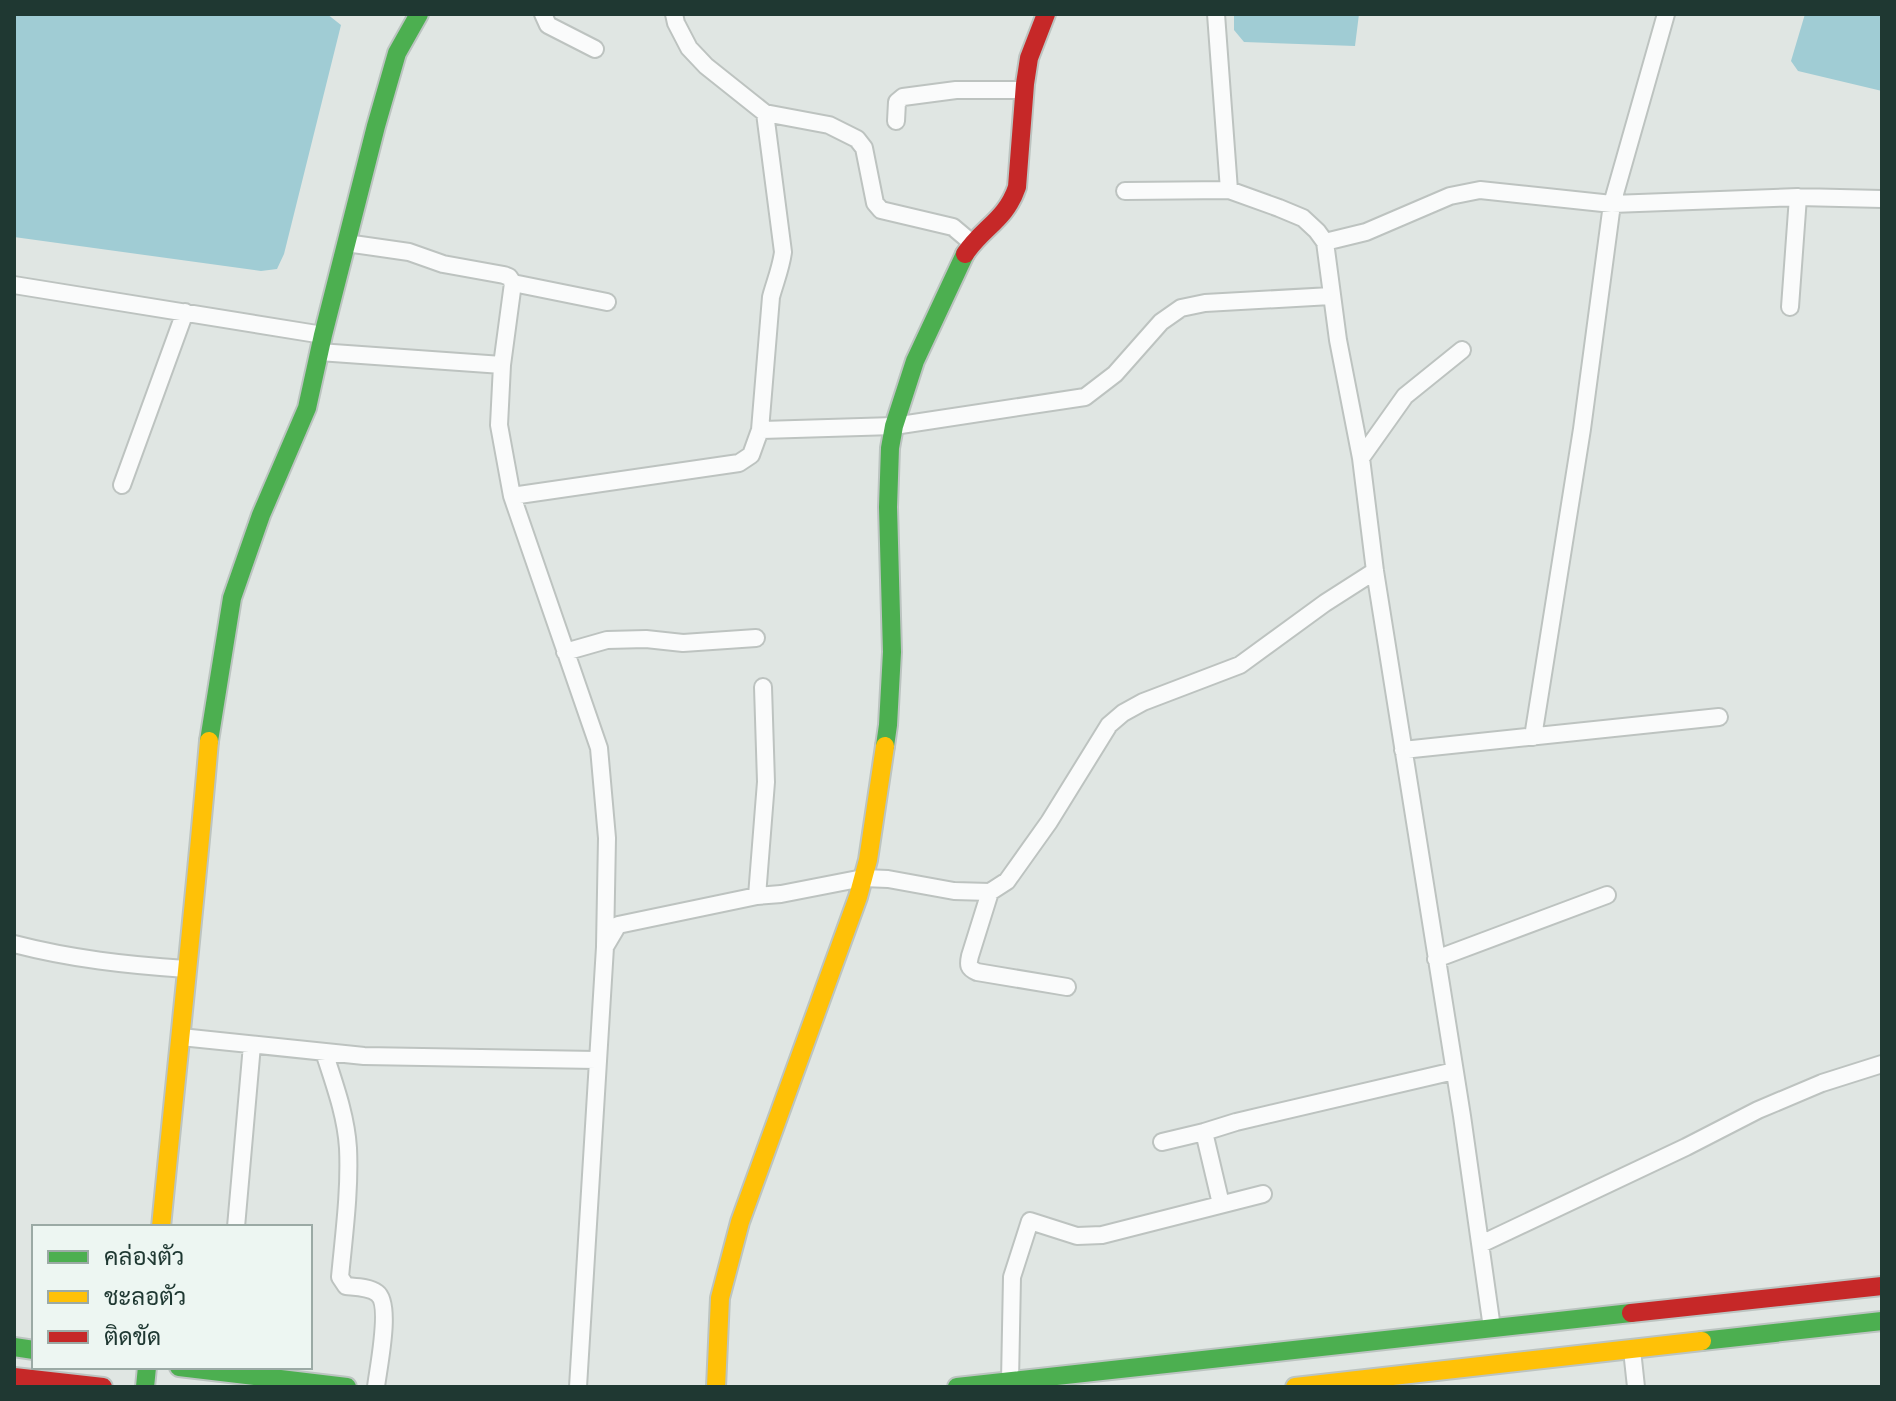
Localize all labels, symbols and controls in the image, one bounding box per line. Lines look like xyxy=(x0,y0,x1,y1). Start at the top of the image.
legend xyxy=(32,1225,312,1369)
text: คล่องตัว xyxy=(104,1243,184,1271)
text: ชะลอตัว xyxy=(104,1283,186,1311)
text: ติดขัด xyxy=(104,1323,161,1351)

